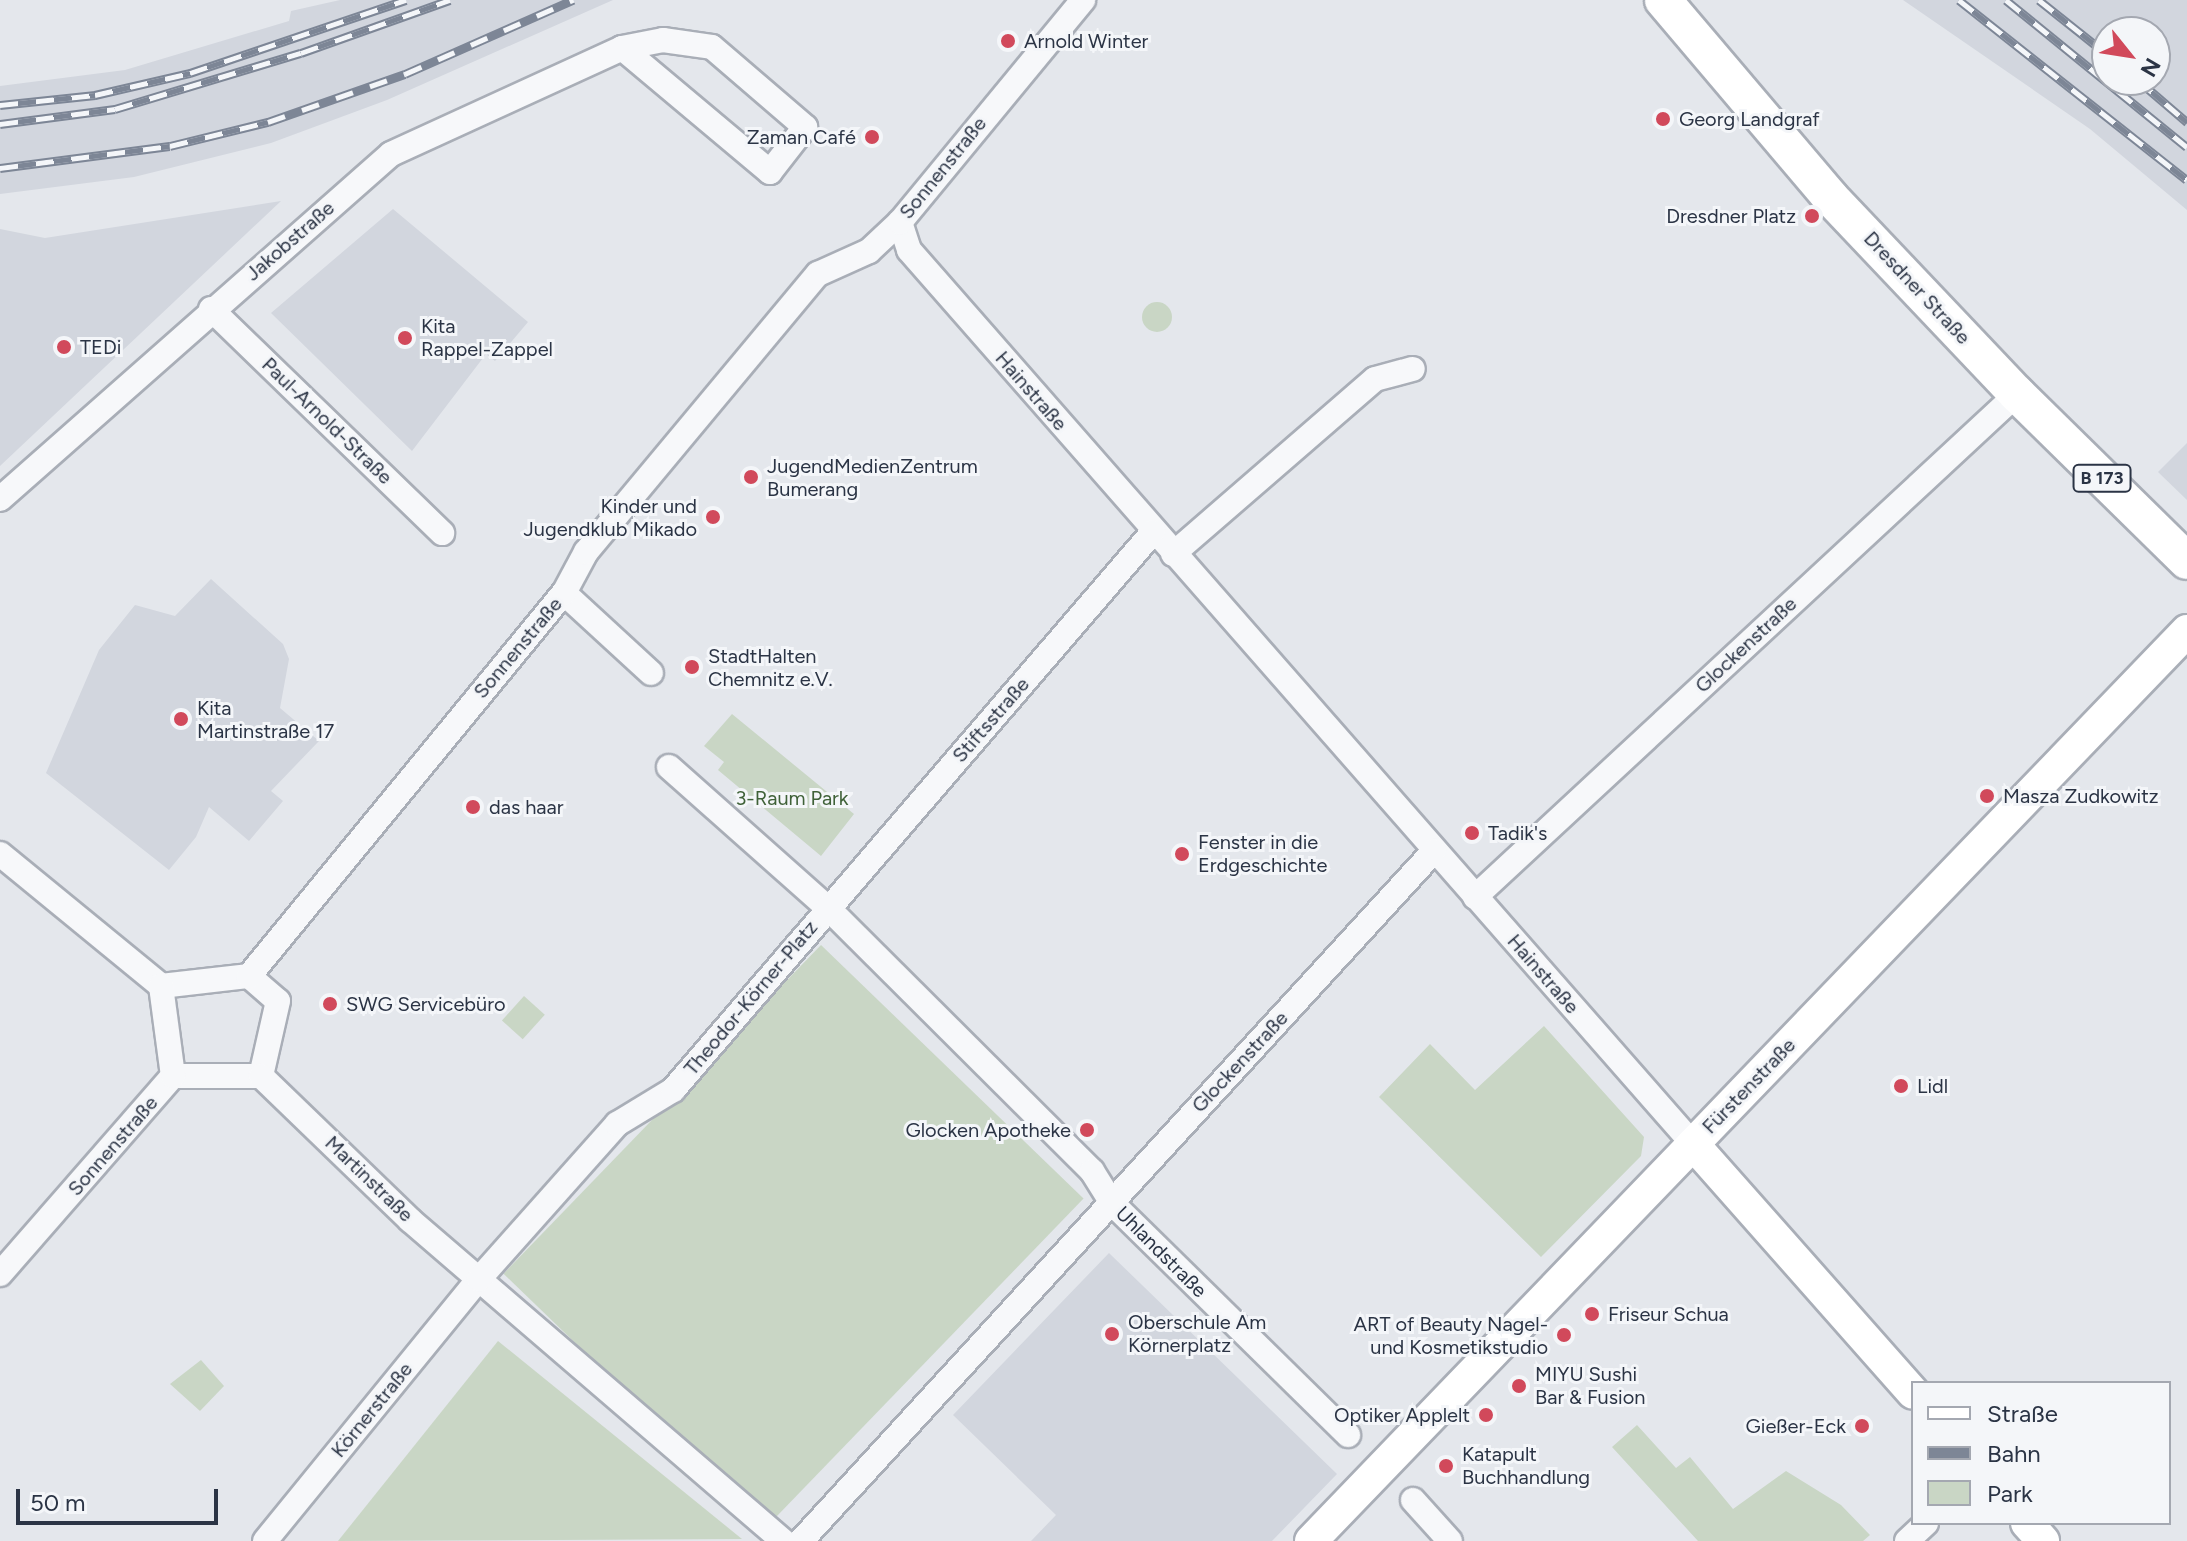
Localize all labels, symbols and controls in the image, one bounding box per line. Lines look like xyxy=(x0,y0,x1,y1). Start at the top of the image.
north arrow xyxy=(2091,16,2171,96)
place label: Arnold Winter xyxy=(1024,29,1148,53)
marker: Arnold Winter xyxy=(999,32,1017,50)
text: N xyxy=(2135,53,2166,81)
place label: Georg Landgraf xyxy=(1679,107,1820,131)
marker: Georg Landgraf xyxy=(1654,110,1672,128)
street label: Sonnenstraße xyxy=(895,112,991,224)
place label: Zaman Café xyxy=(747,125,856,149)
marker: Zaman Café xyxy=(863,128,881,146)
street label: Jakobstraße xyxy=(241,196,339,286)
place label: Dresdner Platz xyxy=(1666,204,1796,228)
marker: Dresdner Platz xyxy=(1803,207,1821,225)
street label: Dresdner Straße xyxy=(1859,227,1975,349)
place label: Kita Rappel-Zappel xyxy=(421,314,553,361)
marker: Kita Rappel-Zappel xyxy=(396,329,414,347)
place label: TEDi xyxy=(80,335,121,359)
marker: TEDi xyxy=(55,338,73,356)
street label: Hainstraße xyxy=(990,347,1072,435)
street label: Paul-Arnold-Straße xyxy=(257,353,397,489)
place label: JugendMedienZentrum Bumerang xyxy=(767,454,978,501)
road number: B 173 xyxy=(2072,464,2132,492)
marker: JugendMedienZentrum Bumerang xyxy=(742,468,760,486)
place label: Kinder und Jugendklub Mikado xyxy=(524,494,697,541)
marker: Kinder und Jugendklub Mikado xyxy=(704,508,722,526)
street label: Glockenstraße xyxy=(1690,592,1802,698)
street label: Sonnenstraße xyxy=(469,593,567,703)
place label: StadtHalten Chemnitz e.V. xyxy=(708,644,833,691)
marker: StadtHalten Chemnitz e.V. xyxy=(683,658,701,676)
street label: Stiftsstraße xyxy=(948,673,1034,767)
place label: Kita Martinstraße 17 xyxy=(197,696,334,743)
marker: Kita Martinstraße 17 xyxy=(172,710,190,728)
place label: Masza Zudkowitz xyxy=(2003,784,2159,808)
park label: 3-Raum Park xyxy=(735,786,849,810)
marker: Masza Zudkowitz xyxy=(1978,787,1996,805)
place label: das haar xyxy=(489,795,563,819)
marker: das haar xyxy=(464,798,482,816)
place label: Tadik's xyxy=(1488,821,1547,845)
marker: Tadik's xyxy=(1463,824,1481,842)
place label: Fenster in die Erdgeschichte xyxy=(1198,830,1327,877)
marker: Fenster in die Erdgeschichte xyxy=(1173,845,1191,863)
street label: Theodor-Körner-Platz xyxy=(679,916,823,1080)
street label: Hainstraße xyxy=(1502,930,1584,1018)
place label: SWG Servicebüro xyxy=(346,992,506,1016)
marker: SWG Servicebüro xyxy=(321,995,339,1013)
street label: Glockenstraße xyxy=(1187,1006,1293,1118)
street label: Fürstenstraße xyxy=(1697,1033,1801,1139)
place label: Lidl xyxy=(1917,1074,1948,1098)
marker: Lidl xyxy=(1892,1077,1910,1095)
street label: Sonnenstraße xyxy=(63,1091,163,1201)
place label: Glocken Apotheke xyxy=(905,1118,1071,1142)
marker: Glocken Apotheke xyxy=(1078,1121,1096,1139)
street label: Martinstraße xyxy=(320,1131,418,1227)
street label: Uhlandstraße xyxy=(1111,1202,1211,1302)
place label: Friseur Schua xyxy=(1608,1302,1729,1326)
marker: Friseur Schua xyxy=(1583,1305,1601,1323)
place label: Oberschule Am Körnerplatz xyxy=(1128,1310,1266,1357)
place label: ART of Beauty Nagel- und Kosmetikstudio xyxy=(1354,1312,1548,1359)
marker: Oberschule Am Körnerplatz xyxy=(1103,1325,1121,1343)
marker: ART of Beauty Nagel- und Kosmetikstudio xyxy=(1555,1326,1573,1344)
street label: Körnerstraße xyxy=(326,1358,418,1462)
place label: MIYU Sushi Bar & Fusion xyxy=(1535,1362,1645,1409)
marker: MIYU Sushi Bar & Fusion xyxy=(1510,1377,1528,1395)
legend xyxy=(1911,1381,2171,1525)
text: Straße xyxy=(1987,1399,2058,1428)
place label: Optiker Applelt xyxy=(1334,1403,1470,1427)
marker: Optiker Applelt xyxy=(1477,1406,1495,1424)
place label: Gießer-Eck xyxy=(1746,1414,1846,1438)
marker: Gießer-Eck xyxy=(1853,1417,1871,1435)
text: Bahn xyxy=(1987,1439,2041,1468)
place label: Katapult Buchhandlung xyxy=(1462,1442,1590,1489)
marker: Katapult Buchhandlung xyxy=(1437,1457,1455,1475)
scale bar xyxy=(20,1473,222,1523)
text: Park xyxy=(1987,1479,2033,1508)
text: 50 m xyxy=(30,1488,86,1517)

